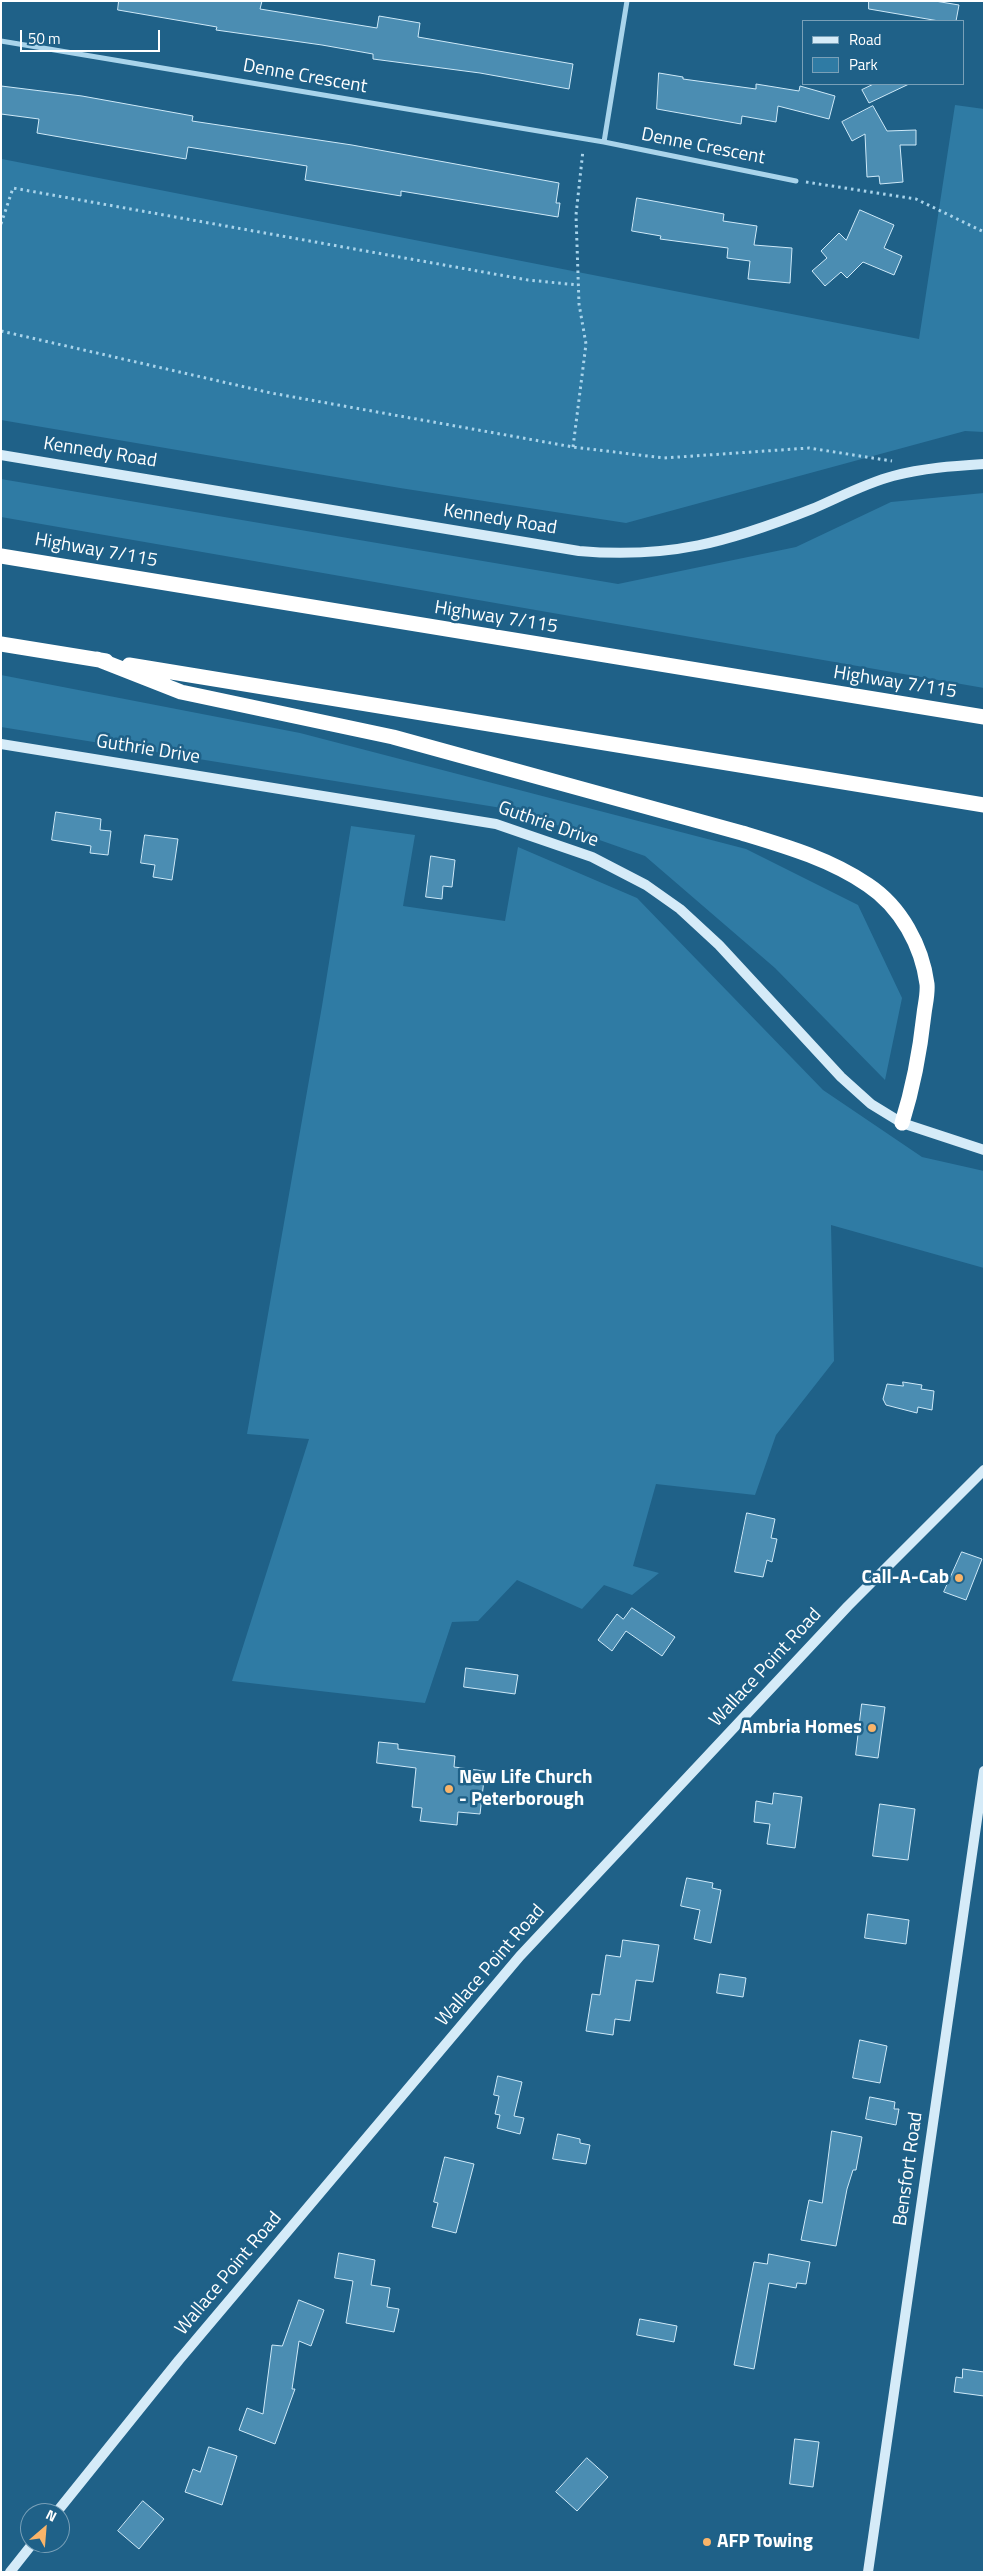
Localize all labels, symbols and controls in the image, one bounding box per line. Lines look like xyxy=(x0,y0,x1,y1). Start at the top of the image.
scale bar xyxy=(22,20,162,52)
legend xyxy=(802,20,965,85)
text: 50 m xyxy=(28,27,61,50)
text: Road xyxy=(849,28,881,51)
text: Park xyxy=(849,53,878,76)
street label: Denne Crescent xyxy=(241,55,369,99)
street label: Denne Crescent xyxy=(639,124,767,170)
street label: Kennedy Road xyxy=(42,433,158,473)
street label: Kennedy Road xyxy=(442,500,558,540)
street label: Highway 7/115 xyxy=(33,529,159,573)
street label: Highway 7/115 xyxy=(433,597,559,639)
street label: Highway 7/115 xyxy=(832,662,958,704)
street label: Guthrie Drive xyxy=(94,731,202,769)
street label: Guthrie Drive xyxy=(495,797,601,853)
place label: Call-A-Cab xyxy=(861,1567,949,1589)
marker: Call-A-Cab xyxy=(953,1572,965,1584)
street label: Wallace Point Road xyxy=(705,1604,827,1732)
place label: Ambria Homes xyxy=(741,1717,862,1739)
marker: Ambria Homes xyxy=(866,1722,878,1734)
place label: New Life Church - Peterborough xyxy=(459,1767,592,1811)
marker: New Life Church - Peterborough xyxy=(443,1783,455,1795)
street label: Wallace Point Road xyxy=(432,1900,550,2032)
street label: Bensfort Road xyxy=(890,2110,928,2228)
street label: Wallace Point Road xyxy=(171,2208,287,2340)
north arrow xyxy=(20,2503,70,2553)
text: N xyxy=(42,2504,61,2527)
place label: AFP Towing xyxy=(717,2531,813,2553)
marker: AFP Towing xyxy=(701,2536,713,2548)

